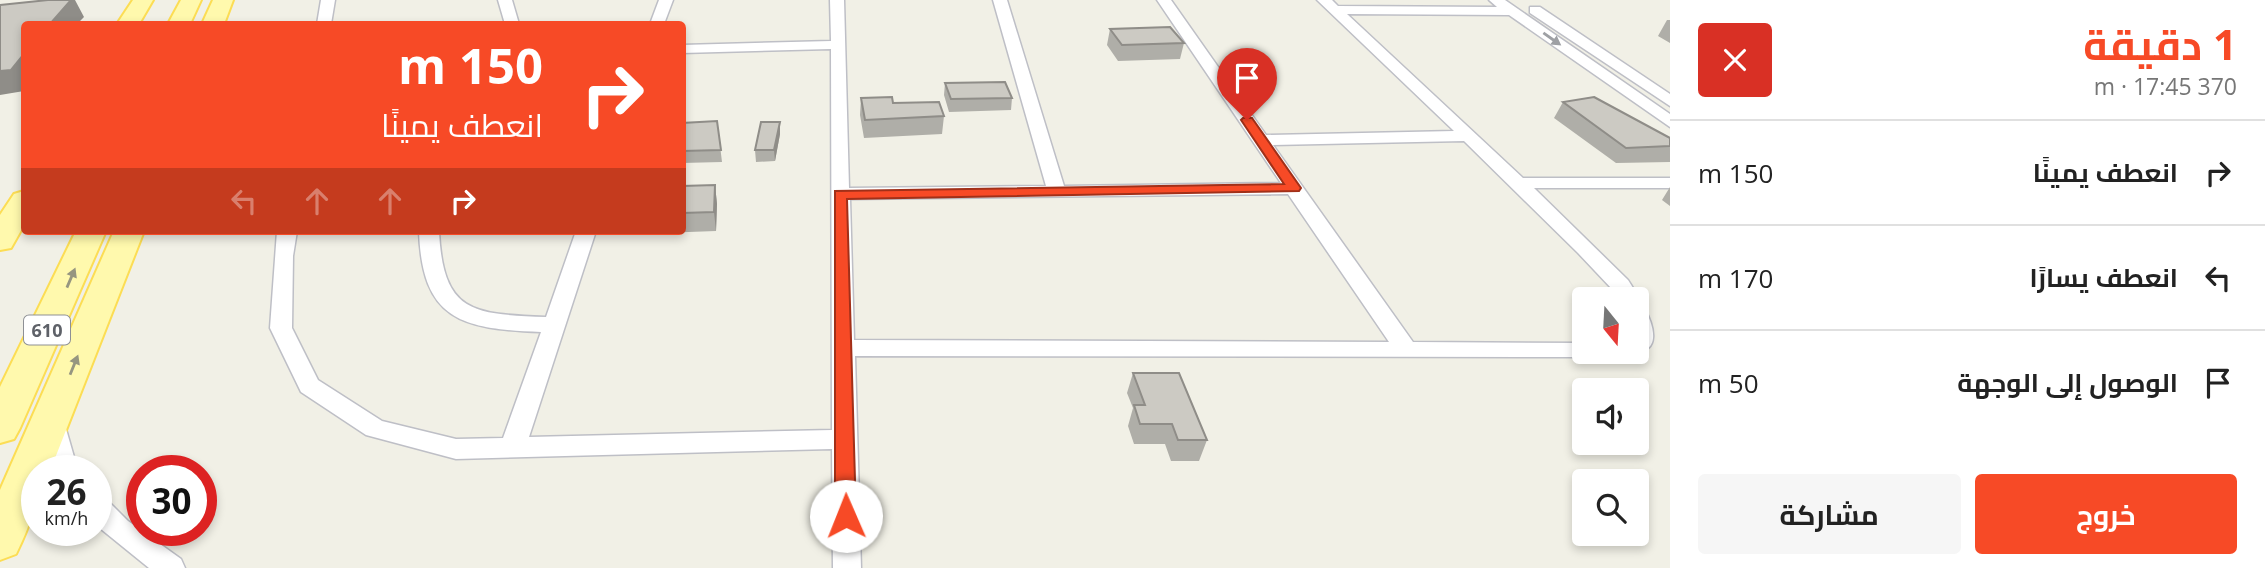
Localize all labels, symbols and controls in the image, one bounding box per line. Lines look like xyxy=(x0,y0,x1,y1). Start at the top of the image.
text: 1 دقيقة xyxy=(2083,15,2237,72)
button: close xyxy=(1698,23,1772,97)
text: 150 m xyxy=(398,32,543,98)
one-way arrow xyxy=(1543,32,1561,46)
pin xyxy=(1217,48,1277,120)
icon: right xyxy=(567,49,658,140)
icon: arrive xyxy=(1228,59,1266,97)
text: 370 m · 17:45 xyxy=(2094,70,2237,102)
text: انعطف يمينًا xyxy=(381,103,543,146)
text: انعطف يمينًا xyxy=(2033,154,2178,190)
icon: right xyxy=(2199,154,2237,192)
text: 150 m xyxy=(1698,155,1773,191)
icon: left xyxy=(225,182,263,220)
icon: ahead xyxy=(298,182,336,220)
icon: ahead xyxy=(371,182,409,220)
icon: right xyxy=(444,182,482,220)
text: انعطف يسارًا xyxy=(2029,259,2178,295)
icon: left xyxy=(2199,259,2237,297)
text: 170 m xyxy=(1698,260,1773,296)
one-way arrow xyxy=(65,268,77,288)
north arrow xyxy=(1572,287,1648,364)
map controls xyxy=(1572,287,1649,546)
road number: 610 xyxy=(24,316,70,344)
one-way arrow xyxy=(69,355,80,376)
text: الوصول إلى الوجهة xyxy=(1957,364,2178,400)
icon: arrive xyxy=(2199,364,2237,402)
text: 50 m xyxy=(1698,365,1759,401)
button: sound xyxy=(1572,378,1649,455)
speed limit sign: 30 xyxy=(126,455,217,546)
text: 26 xyxy=(46,468,87,515)
button: search xyxy=(1572,469,1649,546)
button: مشاركة xyxy=(1698,474,1961,554)
button: خروج xyxy=(1975,474,2237,554)
position arrow xyxy=(809,479,883,553)
text: km/h xyxy=(45,506,88,530)

